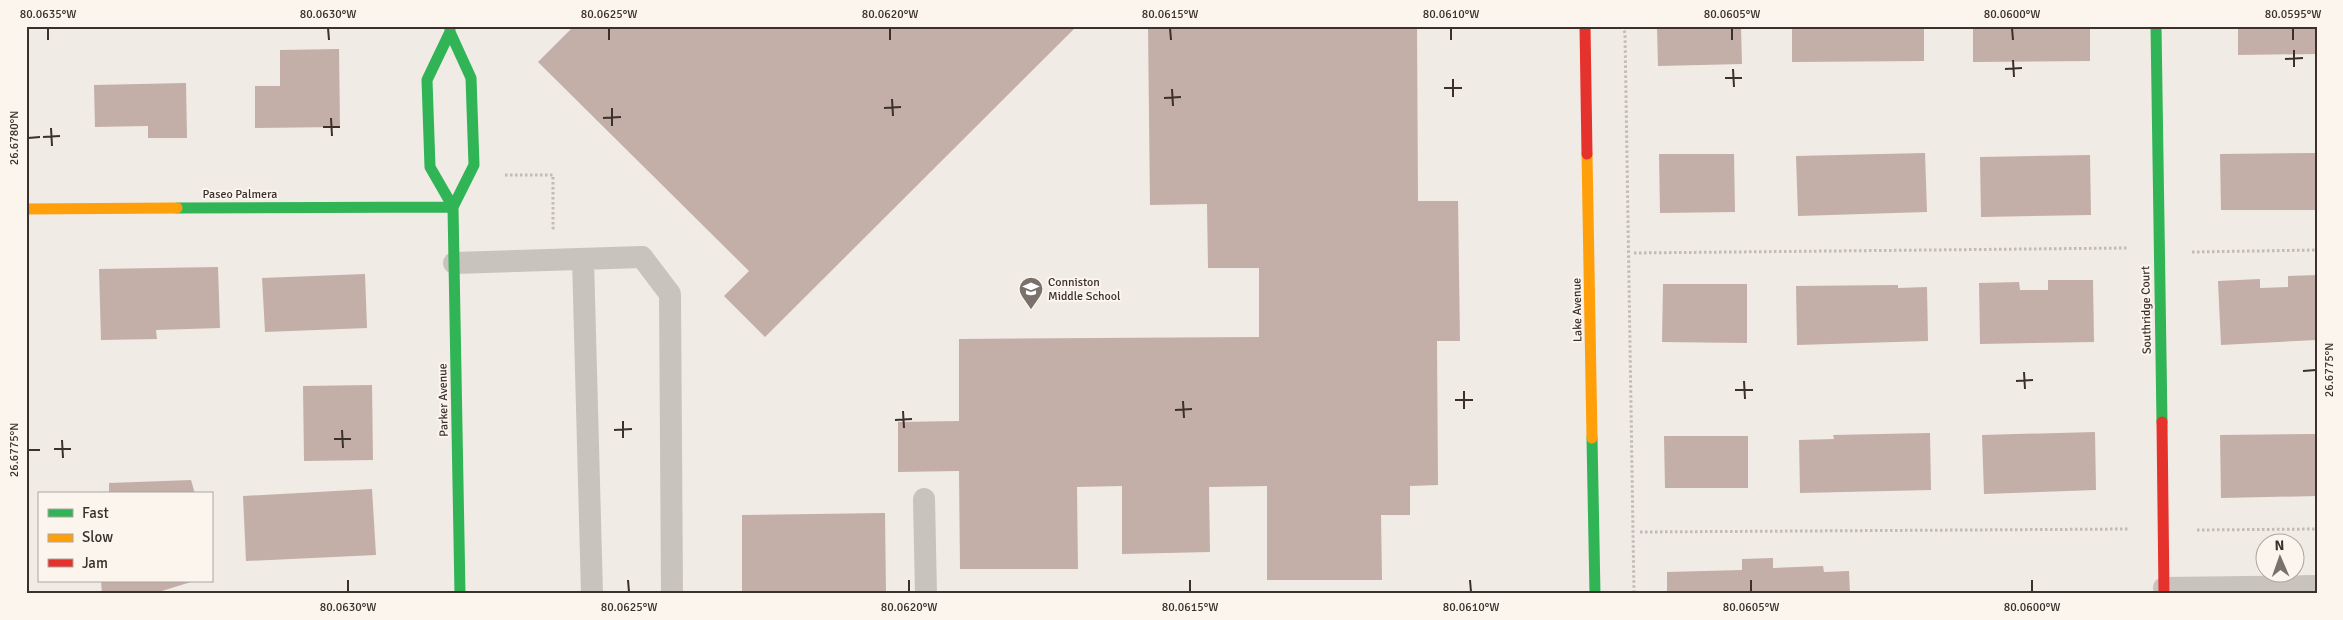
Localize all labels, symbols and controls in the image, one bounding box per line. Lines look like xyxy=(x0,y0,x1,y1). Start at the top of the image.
text: 80.0635°W xyxy=(20,7,76,22)
text: 80.0630°W xyxy=(300,7,356,22)
text: 80.0625°W xyxy=(581,7,637,22)
text: 80.0620°W xyxy=(862,7,918,22)
text: 80.0615°W xyxy=(1142,7,1198,22)
text: 80.0610°W xyxy=(1423,7,1479,22)
text: 80.0605°W xyxy=(1704,7,1760,22)
text: 80.0600°W xyxy=(1984,7,2040,22)
text: 80.0595°W xyxy=(2265,7,2321,22)
text: 26.6780°N xyxy=(7,111,22,165)
street label: Paseo Palmera xyxy=(203,187,277,202)
street label: Southridge Court xyxy=(2138,266,2155,354)
place label: Conniston Middle School xyxy=(1048,275,1121,304)
school or university icon: Conniston Middle School xyxy=(1018,276,1044,310)
street label: Lake Avenue xyxy=(1569,278,1586,342)
text: 26.6775°N xyxy=(2322,343,2337,397)
street label: Parker Avenue xyxy=(435,363,452,437)
text: 26.6775°N xyxy=(7,423,22,477)
legend xyxy=(38,492,212,582)
text: Fast xyxy=(82,504,109,522)
text: Slow xyxy=(82,528,113,546)
north arrow xyxy=(2256,532,2306,582)
text: N xyxy=(2274,537,2285,554)
text: Jam xyxy=(82,554,108,572)
text: 80.0630°W xyxy=(320,600,376,615)
text: 80.0625°W xyxy=(601,600,657,615)
text: 80.0620°W xyxy=(881,600,937,615)
text: 80.0615°W xyxy=(1162,600,1218,615)
text: 80.0610°W xyxy=(1443,600,1499,615)
text: 80.0605°W xyxy=(1723,600,1779,615)
text: 80.0600°W xyxy=(2004,600,2060,615)

